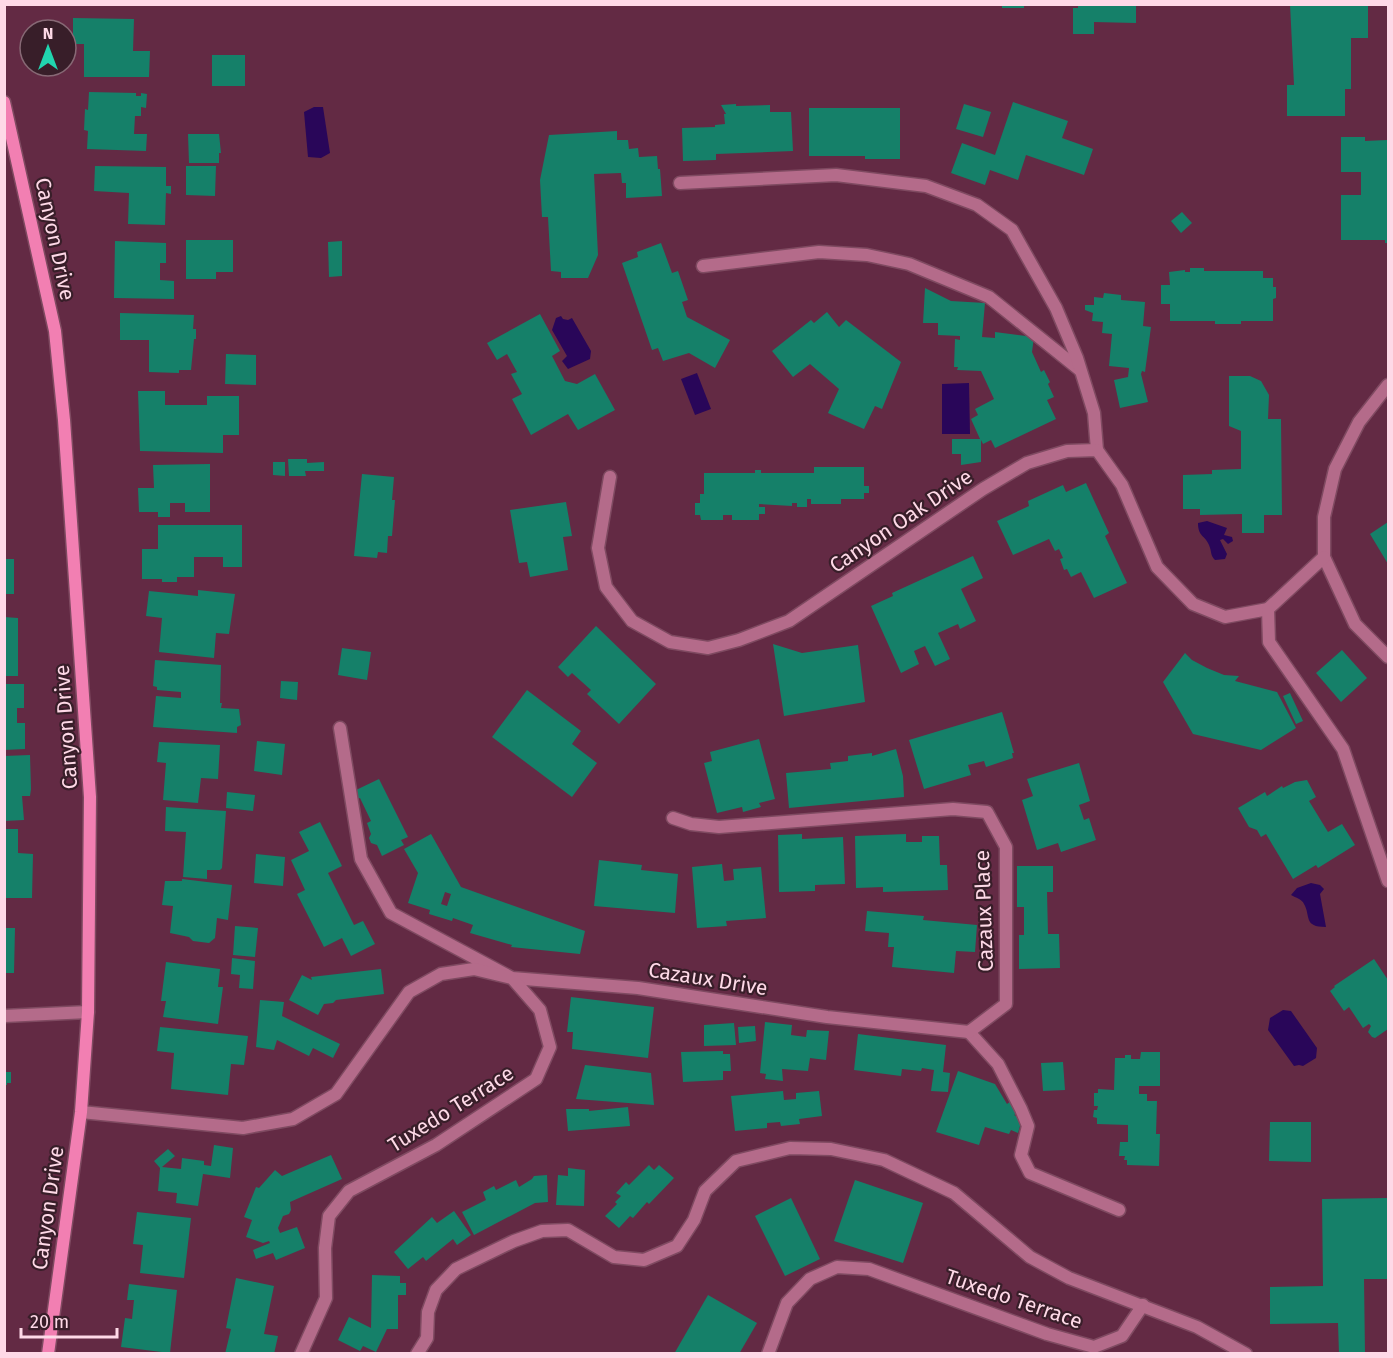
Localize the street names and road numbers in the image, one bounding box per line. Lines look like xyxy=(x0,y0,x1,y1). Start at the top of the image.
street label: Canyon Drive xyxy=(29,175,81,303)
street label: Canyon Oak Drive xyxy=(825,464,977,578)
street label: Canyon Drive xyxy=(49,664,83,790)
street label: Cazaux Place xyxy=(969,850,999,972)
street label: Cazaux Drive xyxy=(646,957,770,1001)
street label: Tuxedo Terrace xyxy=(383,1060,519,1158)
street label: Canyon Drive xyxy=(26,1144,70,1272)
street label: Tuxedo Terrace xyxy=(942,1263,1086,1335)

